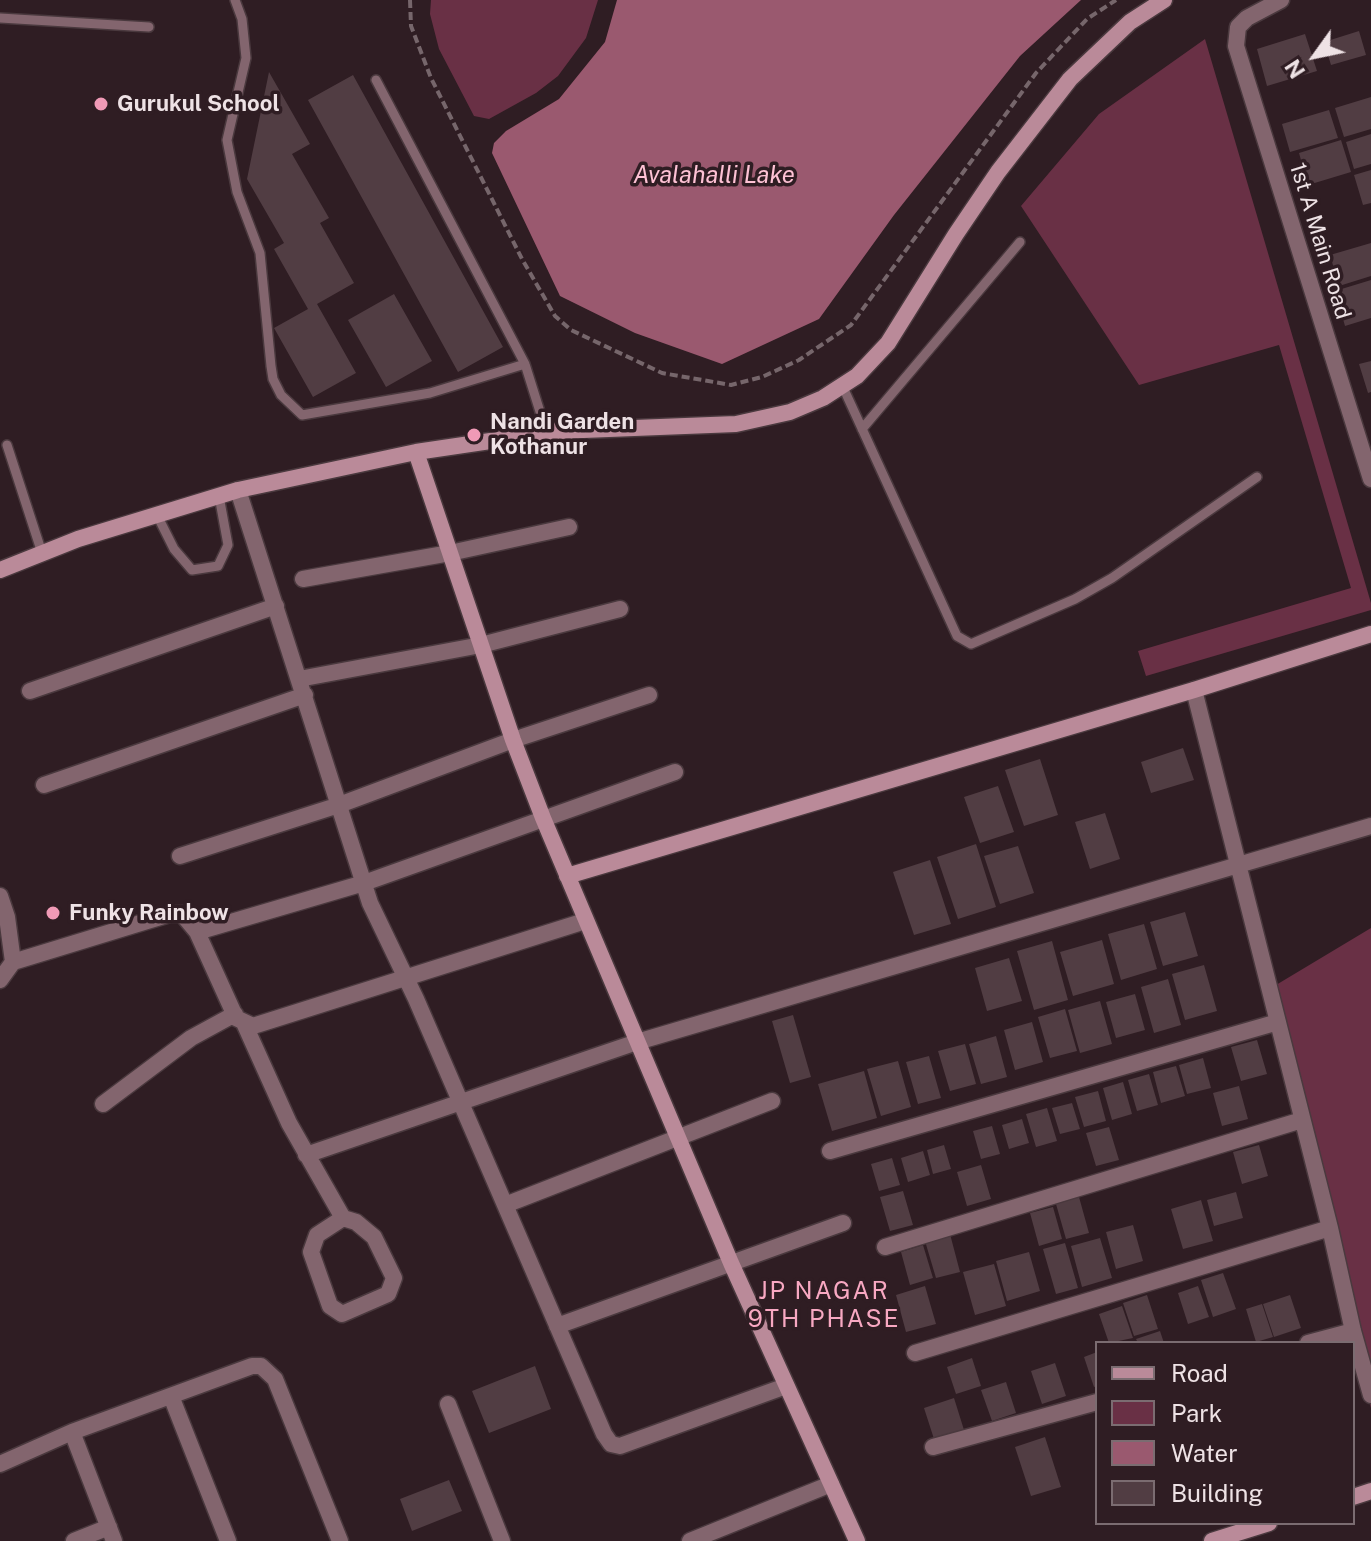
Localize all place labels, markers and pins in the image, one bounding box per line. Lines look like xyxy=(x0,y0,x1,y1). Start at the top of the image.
place label: Gurukul School xyxy=(117,91,280,117)
marker: Gurukul School xyxy=(92,95,110,113)
place label: Nandi Garden Kothanur xyxy=(490,409,634,460)
marker: Nandi Garden Kothanur xyxy=(465,426,483,444)
place label: Funky Rainbow xyxy=(69,900,229,926)
marker: Funky Rainbow xyxy=(44,904,62,922)

